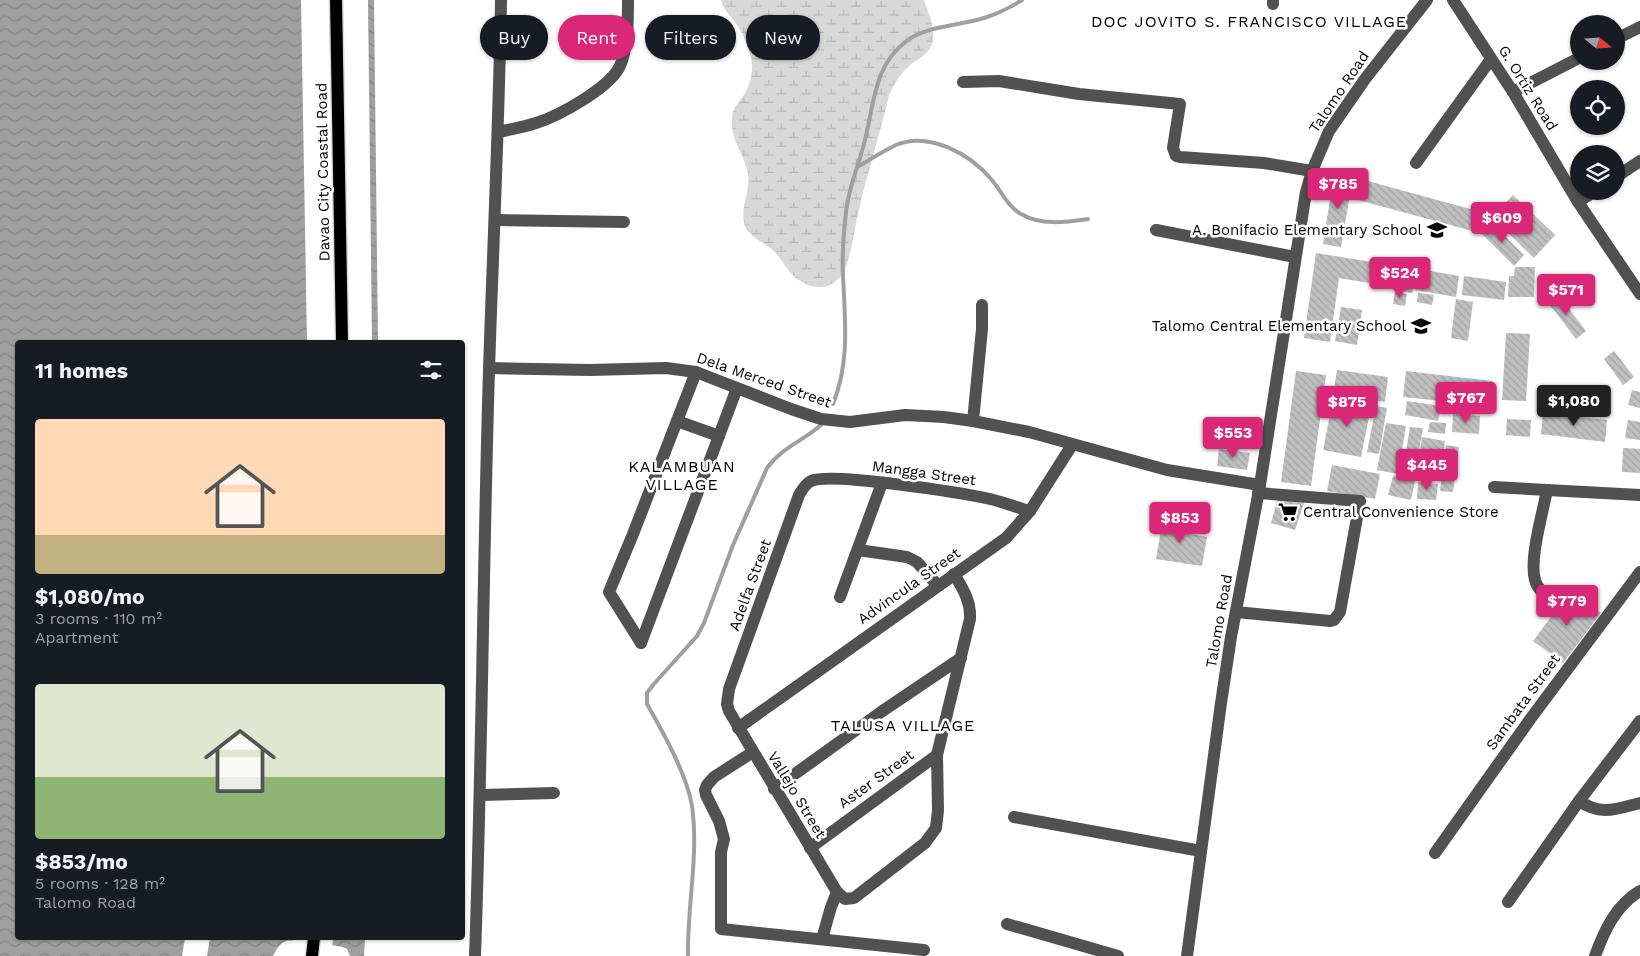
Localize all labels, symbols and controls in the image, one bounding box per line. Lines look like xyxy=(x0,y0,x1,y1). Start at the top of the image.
district label: DOC JOVITO S. FRANCISCO VILLAGE xyxy=(1091,12,1407,31)
chip: Buy xyxy=(480,15,548,60)
chip: Rent xyxy=(558,15,635,60)
chip: Filters xyxy=(645,15,736,60)
chip: New xyxy=(746,15,820,60)
north arrow xyxy=(1570,15,1625,70)
map controls xyxy=(1570,15,1625,200)
street label: G. Ortiz Road xyxy=(1495,42,1561,134)
street label: Talomo Road xyxy=(1305,48,1373,136)
button: locate xyxy=(1570,80,1625,135)
street label: Davao City Coastal Road xyxy=(312,83,334,261)
button: layers xyxy=(1570,145,1625,200)
pin: $785 xyxy=(1308,168,1368,210)
text: $785 xyxy=(1318,174,1358,193)
pin: $609 xyxy=(1472,202,1532,244)
text: $609 xyxy=(1482,208,1522,227)
school or university icon: A. Bonifacio Elementary School xyxy=(1426,219,1448,241)
place label: A. Bonifacio Elementary School xyxy=(1192,221,1422,239)
pin: $524 xyxy=(1370,256,1430,299)
text: $524 xyxy=(1380,263,1420,282)
pin: $571 xyxy=(1536,274,1596,316)
text: $571 xyxy=(1548,280,1584,299)
school or university icon: Talomo Central Elementary School xyxy=(1410,315,1432,337)
place label: Talomo Central Elementary School xyxy=(1152,317,1406,335)
street label: Dela Merced Street xyxy=(694,348,834,412)
icon: filters xyxy=(417,356,445,384)
text: 11 homes xyxy=(35,358,128,383)
pin: $767 xyxy=(1436,382,1496,424)
pin: $1,080 xyxy=(1533,384,1615,427)
pin: $875 xyxy=(1317,386,1377,428)
text: $767 xyxy=(1447,388,1485,407)
text: $1,080 xyxy=(1548,391,1600,410)
text: $875 xyxy=(1328,392,1366,411)
pin: $553 xyxy=(1203,416,1263,459)
text: $553 xyxy=(1214,423,1252,442)
pin: $445 xyxy=(1397,448,1457,491)
icon: home xyxy=(195,451,285,541)
text: $445 xyxy=(1407,455,1447,474)
district label: KALAMBUAN VILLAGE xyxy=(628,457,736,494)
street label: Mangga Street xyxy=(871,457,978,489)
supermarket icon: Central Convenience Store xyxy=(1277,501,1299,523)
pin: $853 xyxy=(1150,502,1210,544)
place label: Central Convenience Store xyxy=(1303,503,1499,521)
text: $853 xyxy=(1160,508,1200,527)
street label: Adelfa Street xyxy=(725,536,775,633)
street label: Advincula Street xyxy=(854,544,964,628)
street label: Talomo Road xyxy=(1202,573,1236,669)
text: $1,080/mo xyxy=(35,584,145,609)
pin: $779 xyxy=(1537,584,1597,627)
text: $779 xyxy=(1547,591,1587,610)
text: 3 rooms · 110 m² xyxy=(35,609,162,628)
text: Apartment xyxy=(35,628,118,647)
street label: Sambata Street xyxy=(1482,650,1564,754)
icon: home xyxy=(195,716,285,806)
district label: TALUSA VILLAGE xyxy=(831,716,975,735)
street label: Aster Street xyxy=(835,745,918,812)
street label: Vallejo Street xyxy=(764,748,830,842)
text: $853/mo xyxy=(35,849,128,874)
text: 5 rooms · 128 m² xyxy=(35,874,165,893)
text: Talomo Road xyxy=(35,893,136,912)

